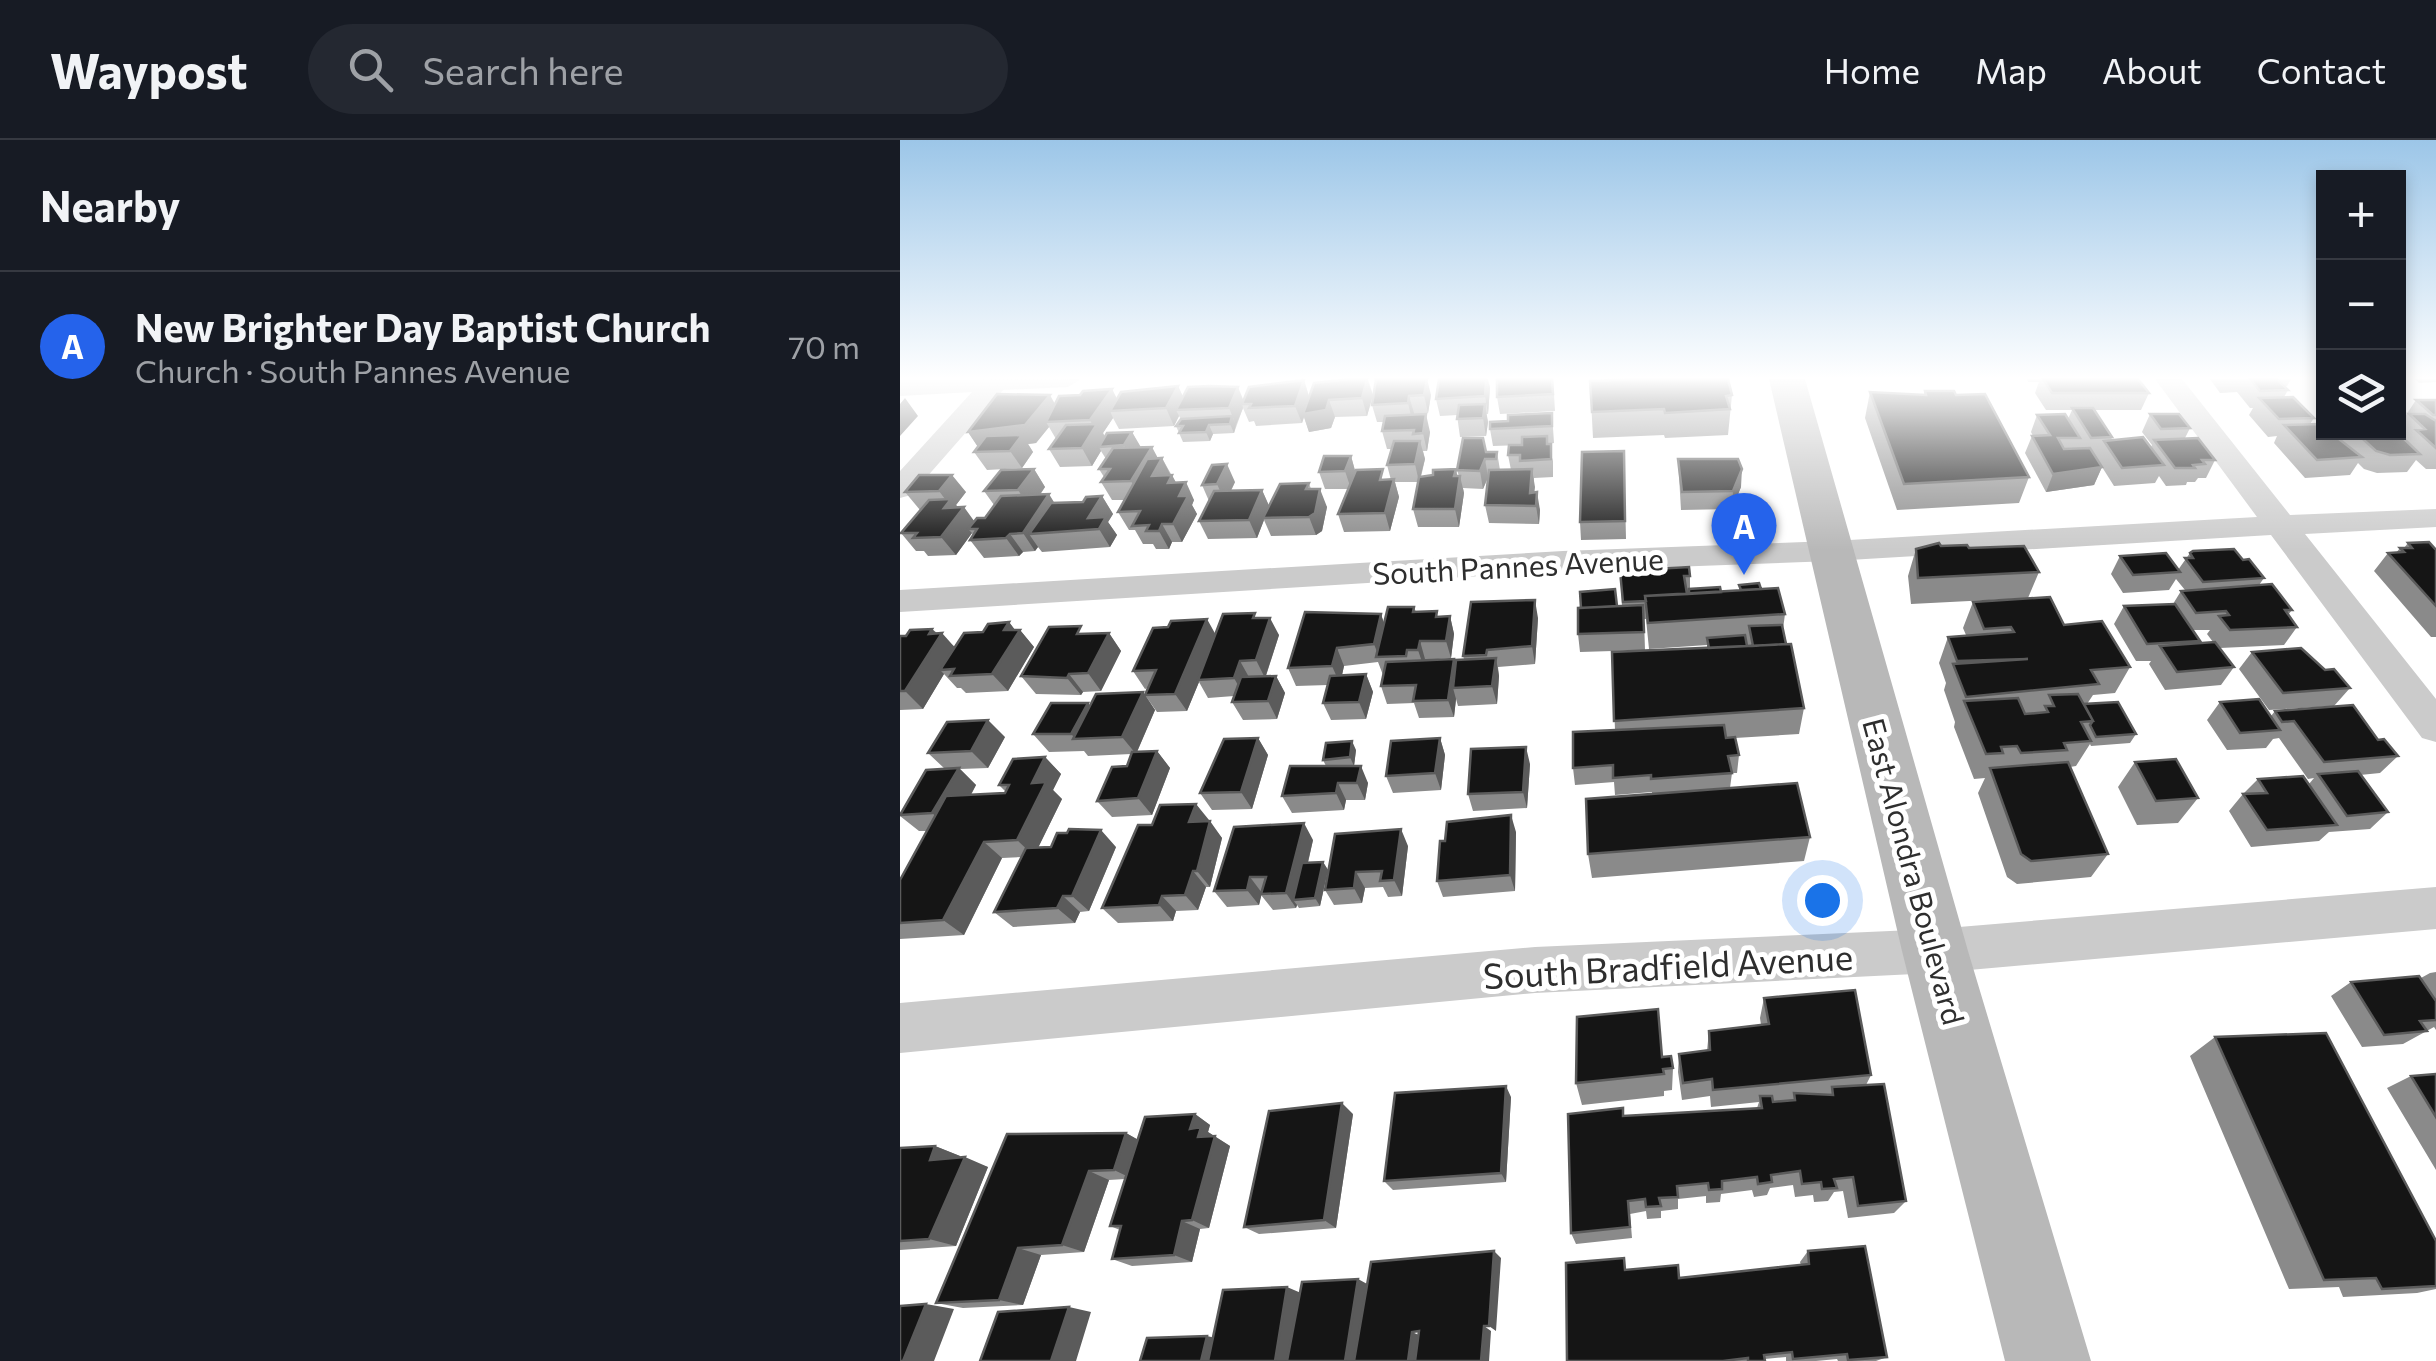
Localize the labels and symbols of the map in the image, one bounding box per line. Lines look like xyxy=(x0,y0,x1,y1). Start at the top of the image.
pin: A xyxy=(1712,492,1776,575)
street label: South Pannes Avenue xyxy=(1371,539,1665,591)
street label: East Alondra Boulevard xyxy=(1856,714,1974,1028)
your location xyxy=(1797,875,1848,926)
street label: South Bradfield Avenue xyxy=(1482,934,1854,996)

